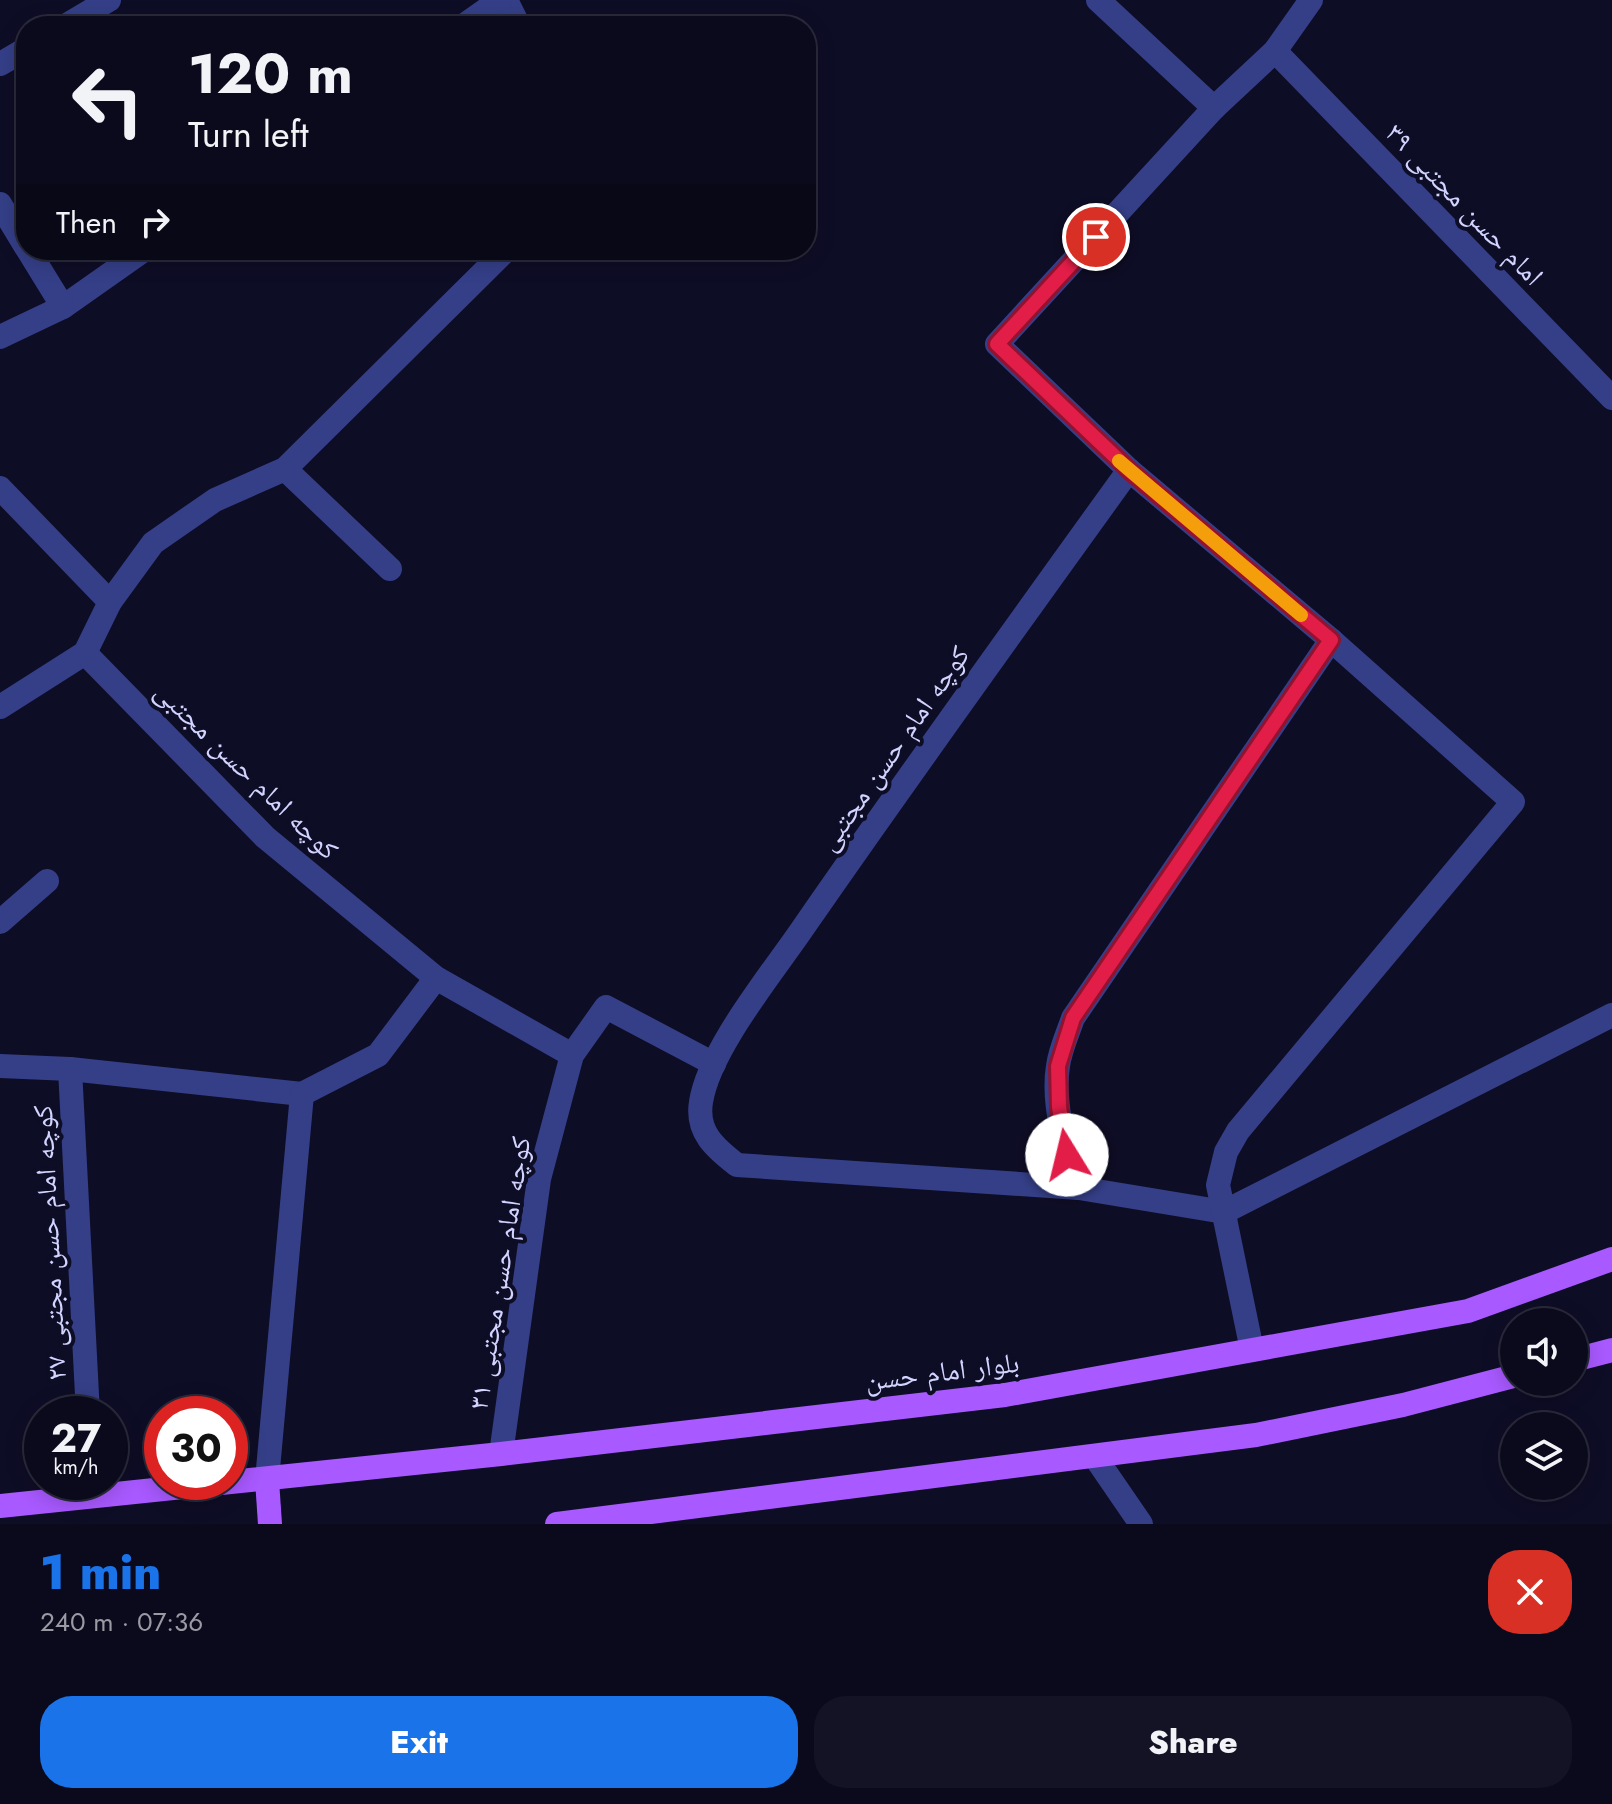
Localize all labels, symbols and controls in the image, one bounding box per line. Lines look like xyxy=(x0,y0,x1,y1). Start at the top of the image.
text: 120 m xyxy=(188,33,353,114)
icon: left xyxy=(56,48,160,152)
text: Turn left xyxy=(188,108,309,160)
street label: امام حسن مجتبی ۳۹ xyxy=(1376,114,1553,295)
icon: right xyxy=(133,200,177,244)
text: Then xyxy=(56,201,117,244)
pin xyxy=(1062,203,1130,271)
icon: arrive xyxy=(1074,215,1118,259)
street label: کوچه امام حسن مجتبی xyxy=(807,637,980,859)
street label: کوچه امام حسن مجتبی xyxy=(145,671,348,870)
street label: کوچه امام حسن مجتبی ۲۷ xyxy=(22,1104,77,1382)
position arrow xyxy=(1025,1113,1109,1197)
street label: کوچه امام حسن مجتبی ۳۱ xyxy=(458,1133,541,1413)
map controls xyxy=(1500,1308,1588,1500)
button: sound xyxy=(1500,1308,1588,1396)
street label: بلوار امام حسن xyxy=(863,1342,1021,1401)
speed limit sign: 30 xyxy=(144,1396,248,1500)
text: 27 xyxy=(51,1409,101,1467)
button: layers xyxy=(1500,1412,1588,1500)
text: km/h xyxy=(53,1453,99,1482)
text: 1 min xyxy=(40,1538,161,1607)
button: close xyxy=(1488,1550,1572,1634)
text: 240 m · 07:36 xyxy=(40,1603,203,1641)
button: Exit xyxy=(40,1696,798,1788)
button: Share xyxy=(814,1696,1572,1788)

